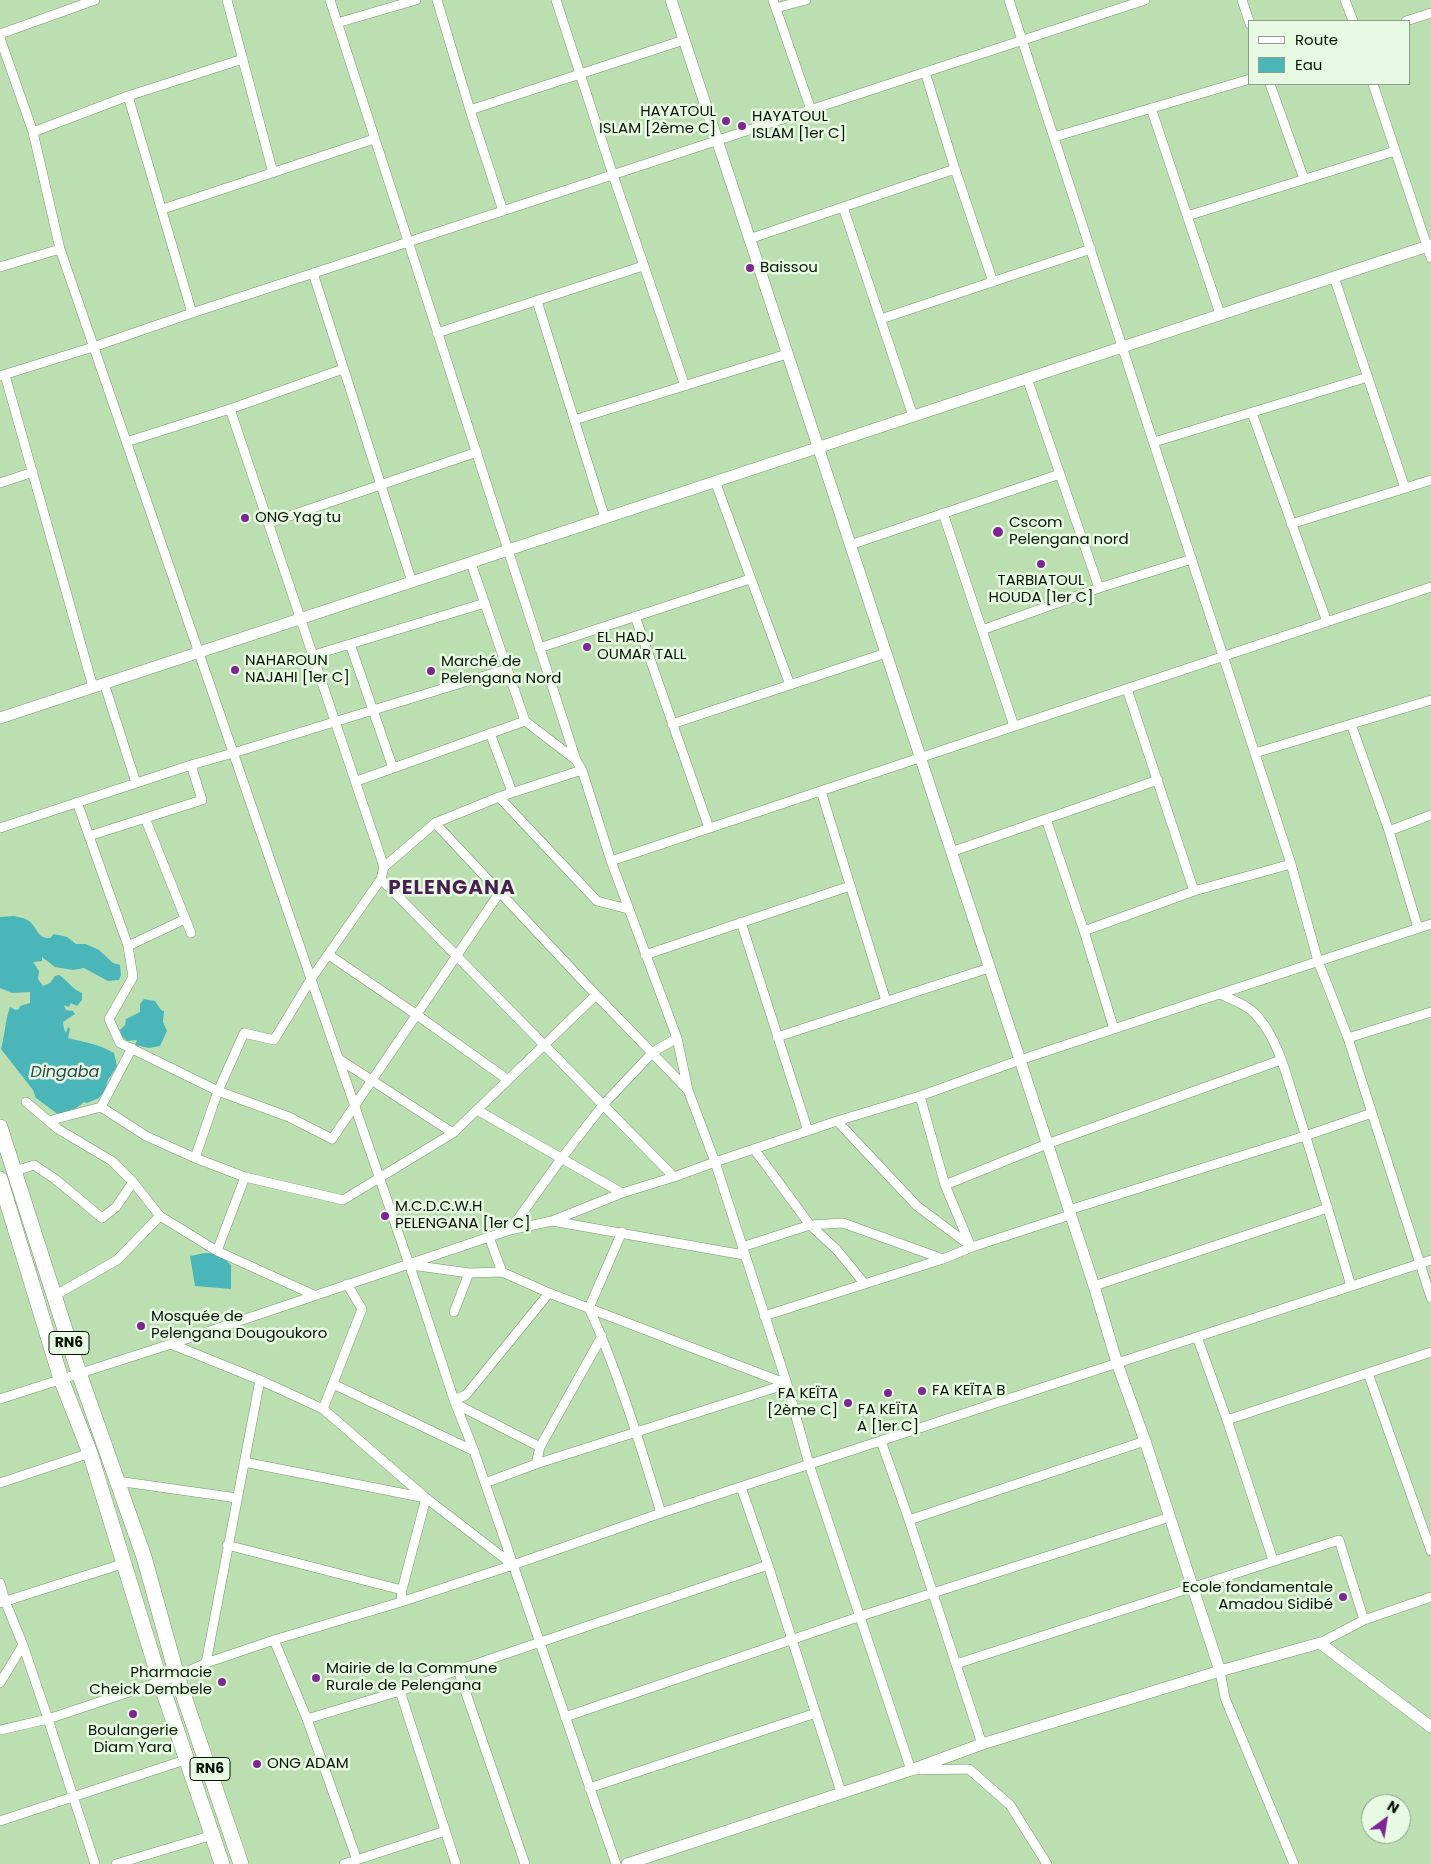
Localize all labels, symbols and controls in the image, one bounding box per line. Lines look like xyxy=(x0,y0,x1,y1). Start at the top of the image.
legend xyxy=(1248,20,1411,85)
text: Route xyxy=(1295,29,1338,50)
text: Eau xyxy=(1295,54,1322,75)
place label: HAYATOUL ISLAM [2ème C] xyxy=(599,103,716,138)
place label: HAYATOUL ISLAM [1er C] xyxy=(752,108,846,143)
marker: HAYATOUL ISLAM [2ème C] xyxy=(720,115,732,127)
marker: HAYATOUL ISLAM [1er C] xyxy=(736,120,748,132)
place label: Baissou xyxy=(760,259,818,277)
marker: Baissou xyxy=(744,262,756,274)
place label: ONG Yag tu xyxy=(255,509,341,527)
marker: ONG Yag tu xyxy=(239,512,251,524)
place label: Cscom Pelengana nord xyxy=(1009,514,1129,549)
marker: Cscom Pelengana nord xyxy=(991,525,1005,539)
marker: TARBIATOUL HOUDA [1er C] xyxy=(1035,558,1047,570)
place label: TARBIATOUL HOUDA [1er C] xyxy=(989,572,1093,607)
place label: EL HADJ OUMAR TALL xyxy=(597,629,686,664)
marker: EL HADJ OUMAR TALL xyxy=(581,641,593,653)
place label: NAHAROUN NAJAHI [1er C] xyxy=(245,652,350,687)
place label: Marché de Pelengana Nord xyxy=(441,653,561,688)
marker: NAHAROUN NAJAHI [1er C] xyxy=(229,664,241,676)
marker: Marché de Pelengana Nord xyxy=(425,665,437,677)
district label: PELENGANA xyxy=(387,877,517,901)
water label: Dingaba xyxy=(31,1063,99,1083)
place label: M.C.D.C.W.H PELENGANA [1er C] xyxy=(395,1198,531,1233)
marker: M.C.D.C.W.H PELENGANA [1er C] xyxy=(379,1210,391,1222)
place label: Mosquée de Pelengana Dougoukoro xyxy=(151,1308,327,1343)
marker: Mosquée de Pelengana Dougoukoro xyxy=(135,1320,147,1332)
road number: RN6 xyxy=(49,1332,89,1355)
place label: FA KEÏTA B xyxy=(932,1382,1005,1400)
place label: FA KEÏTA [2ème C] xyxy=(767,1385,838,1420)
marker: FA KEÏTA B xyxy=(916,1385,928,1397)
marker: FA KEÏTA A [1er C] xyxy=(882,1387,894,1399)
marker: FA KEÏTA [2ème C] xyxy=(842,1397,854,1409)
place label: FA KEÏTA A [1er C] xyxy=(857,1401,919,1436)
place label: Ecole fondamentale Amadou Sidibé xyxy=(1182,1579,1333,1614)
marker: Ecole fondamentale Amadou Sidibé xyxy=(1337,1591,1349,1603)
place label: Mairie de la Commune Rurale de Pelengana xyxy=(326,1660,497,1695)
place label: Pharmacie Cheick Dembele xyxy=(89,1664,212,1699)
marker: Mairie de la Commune Rurale de Pelengana xyxy=(310,1672,322,1684)
marker: Pharmacie Cheick Dembele xyxy=(216,1676,228,1688)
marker: Boulangerie Diam Yara xyxy=(127,1708,139,1720)
place label: Boulangerie Diam Yara xyxy=(88,1722,178,1757)
place label: ONG ADAM xyxy=(267,1755,349,1773)
road number: RN6 xyxy=(190,1758,230,1780)
marker: ONG ADAM xyxy=(251,1758,263,1770)
north arrow xyxy=(1361,1794,1411,1844)
text: N xyxy=(1384,1796,1403,1818)

